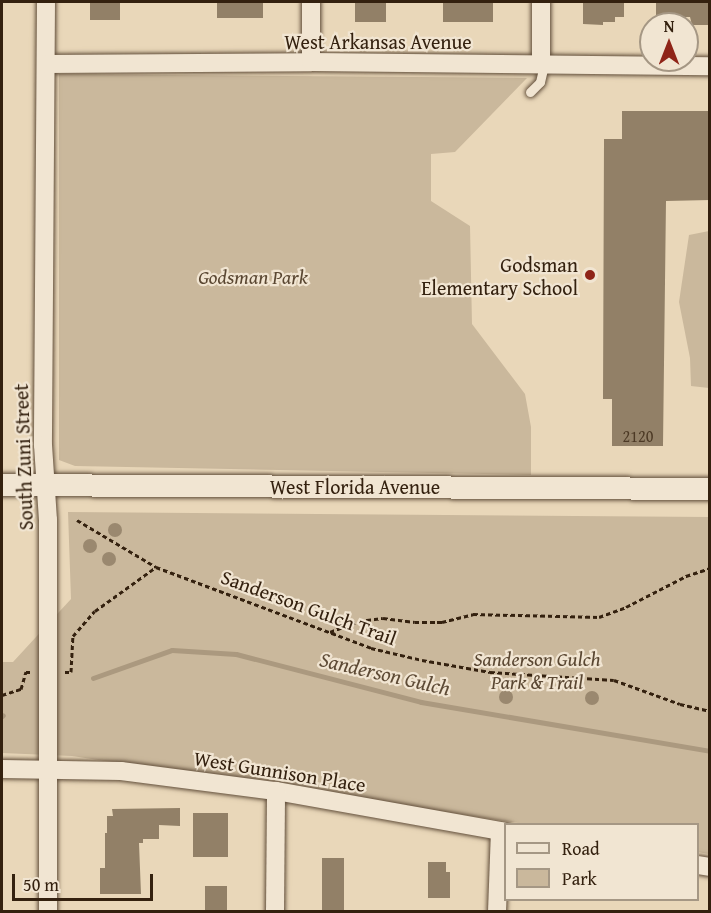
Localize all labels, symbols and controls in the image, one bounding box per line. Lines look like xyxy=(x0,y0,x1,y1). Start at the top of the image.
north arrow xyxy=(639,12,699,72)
text: N xyxy=(664,14,674,38)
street label: West Arkansas Avenue xyxy=(284,29,472,53)
place label: Godsman Elementary School xyxy=(421,252,578,299)
park label: Godsman Park xyxy=(198,264,308,288)
marker: Godsman Elementary School xyxy=(583,268,597,282)
street label: South Zuni Street xyxy=(8,383,38,531)
house number: 2120 xyxy=(623,426,653,446)
street label: West Florida Avenue xyxy=(270,474,440,498)
street label: Sanderson Gulch Trail xyxy=(218,564,400,650)
water label: Sanderson Gulch xyxy=(317,647,453,701)
park label: Sanderson Gulch Park & Trail xyxy=(474,647,600,694)
street label: West Gunnison Place xyxy=(192,746,368,796)
legend xyxy=(504,823,699,901)
text: Road xyxy=(562,835,600,862)
scale bar xyxy=(15,862,156,900)
text: Park xyxy=(562,865,597,892)
text: 50 m xyxy=(23,871,59,898)

